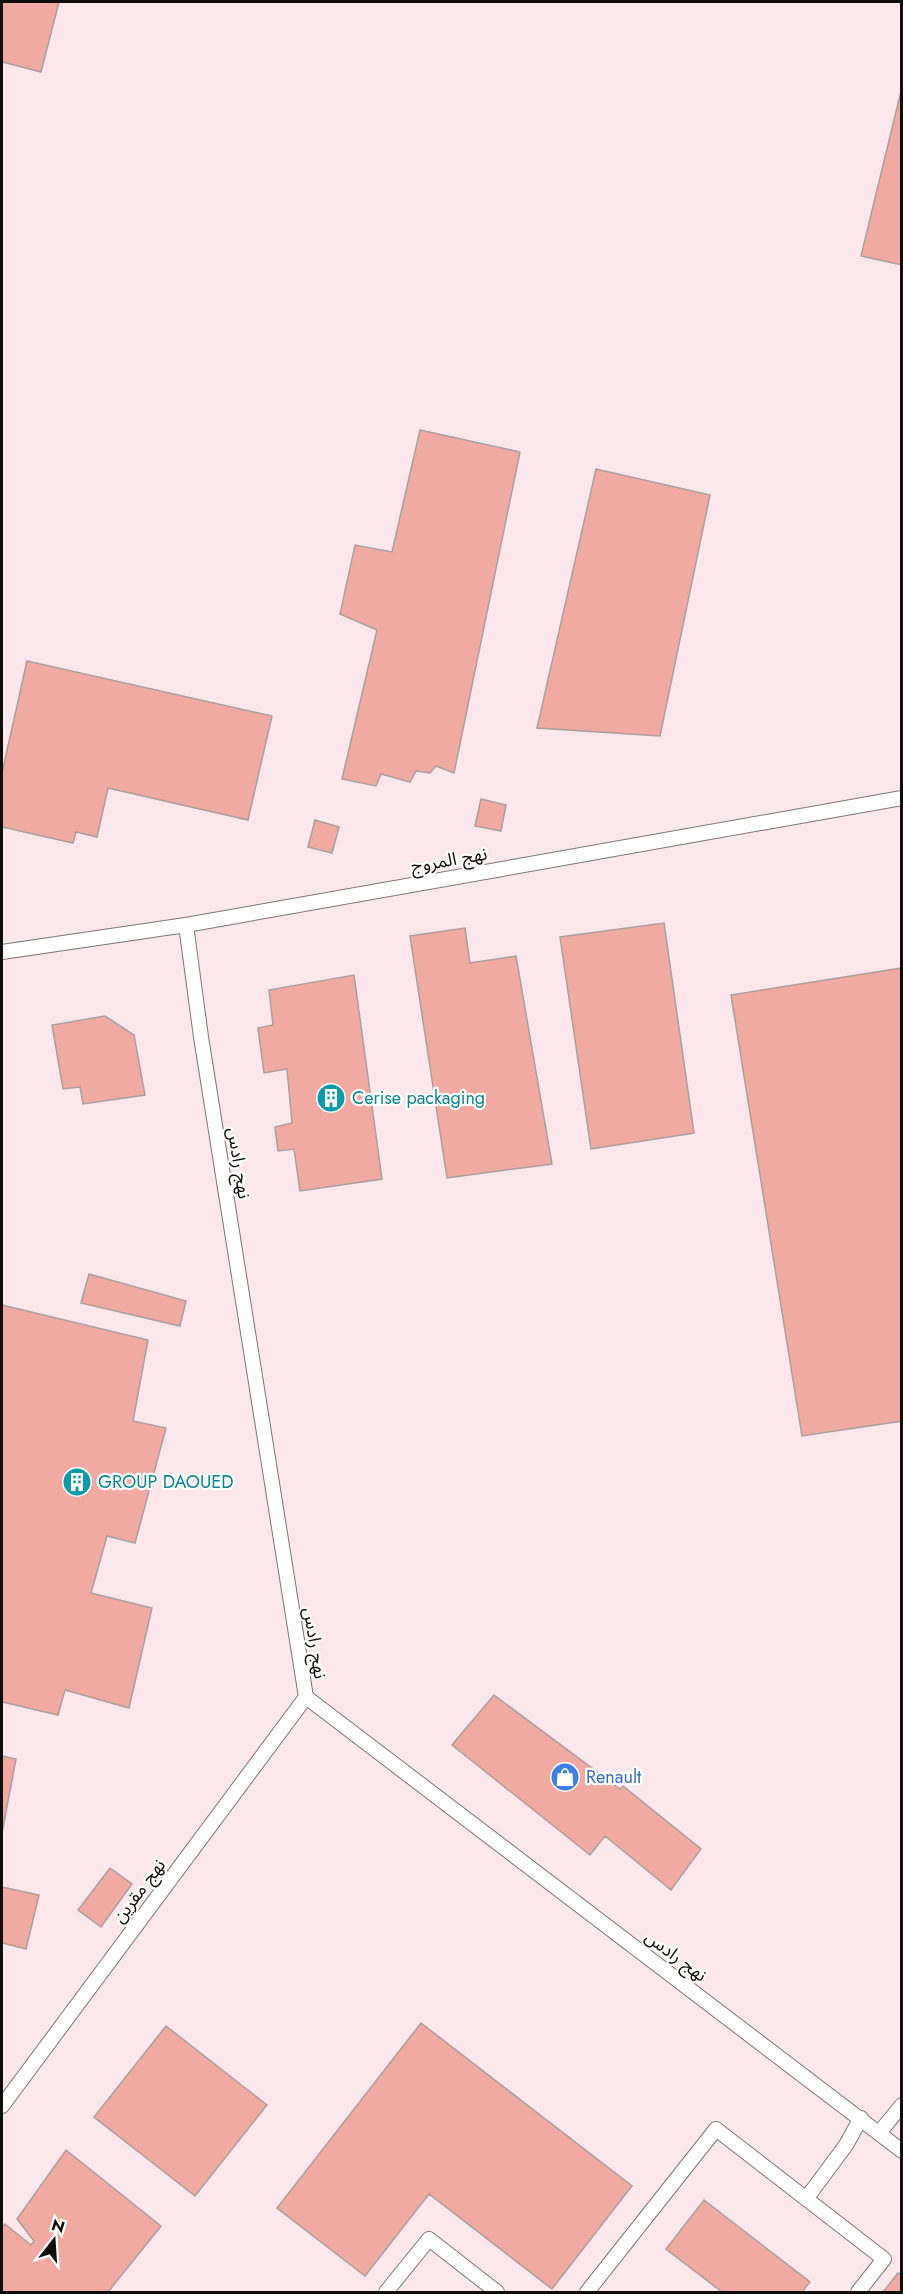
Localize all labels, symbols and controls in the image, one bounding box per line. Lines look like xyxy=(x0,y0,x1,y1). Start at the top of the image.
street label: نهج المروج xyxy=(409,841,489,879)
building icon: Cerise packaging xyxy=(315,1082,347,1114)
place label: Cerise packaging xyxy=(352,1085,485,1111)
street label: نهج رادس xyxy=(221,1125,257,1201)
building icon: GROUP DAOUED xyxy=(61,1466,93,1498)
place label: GROUP DAOUED xyxy=(98,1469,233,1495)
street label: نهج رادس xyxy=(297,1605,333,1681)
shop icon: Renault xyxy=(549,1761,581,1793)
place label: Renault xyxy=(586,1764,642,1790)
street label: نهج مقرين xyxy=(106,1853,172,1929)
street label: نهج رادس xyxy=(639,1924,713,1988)
north arrow xyxy=(24,2210,84,2270)
text: N xyxy=(49,2213,68,2239)

